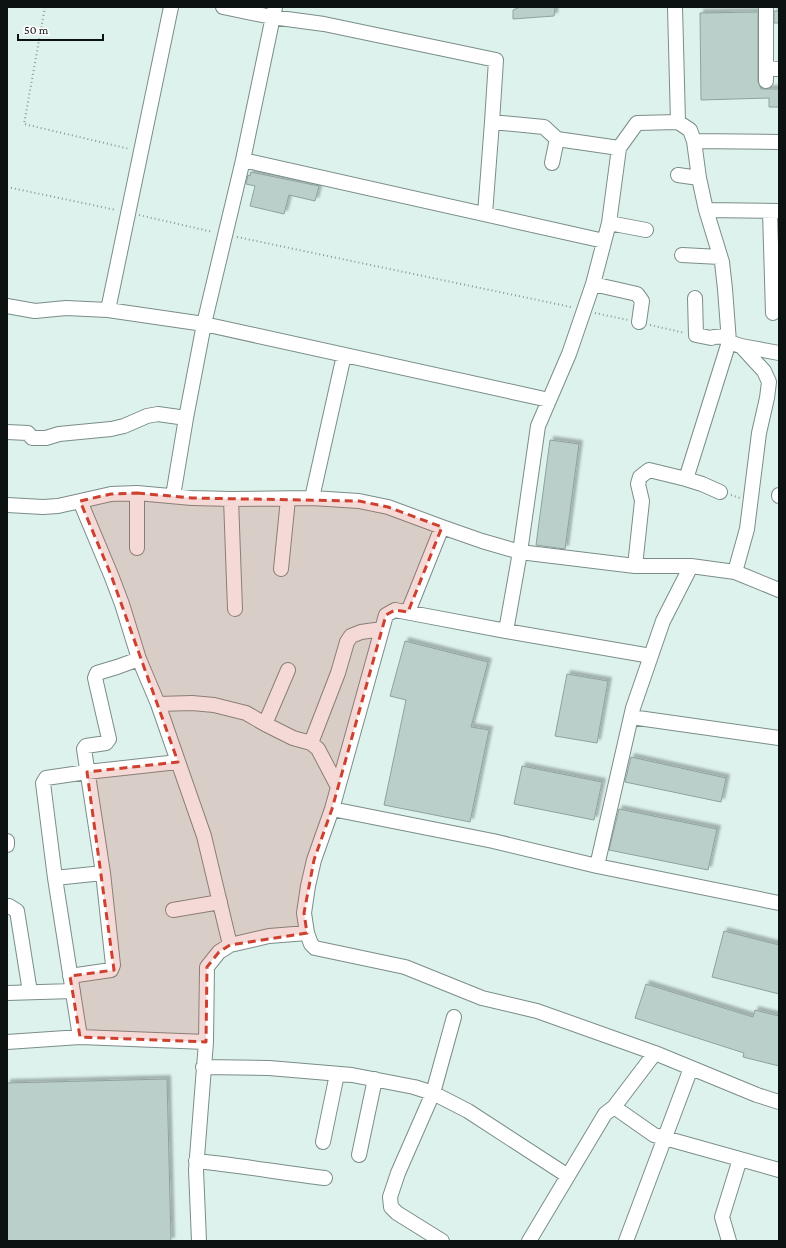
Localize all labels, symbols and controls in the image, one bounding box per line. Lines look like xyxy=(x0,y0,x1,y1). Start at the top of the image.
scale bar xyxy=(18,16,103,42)
text: 50 m xyxy=(24,23,49,37)

